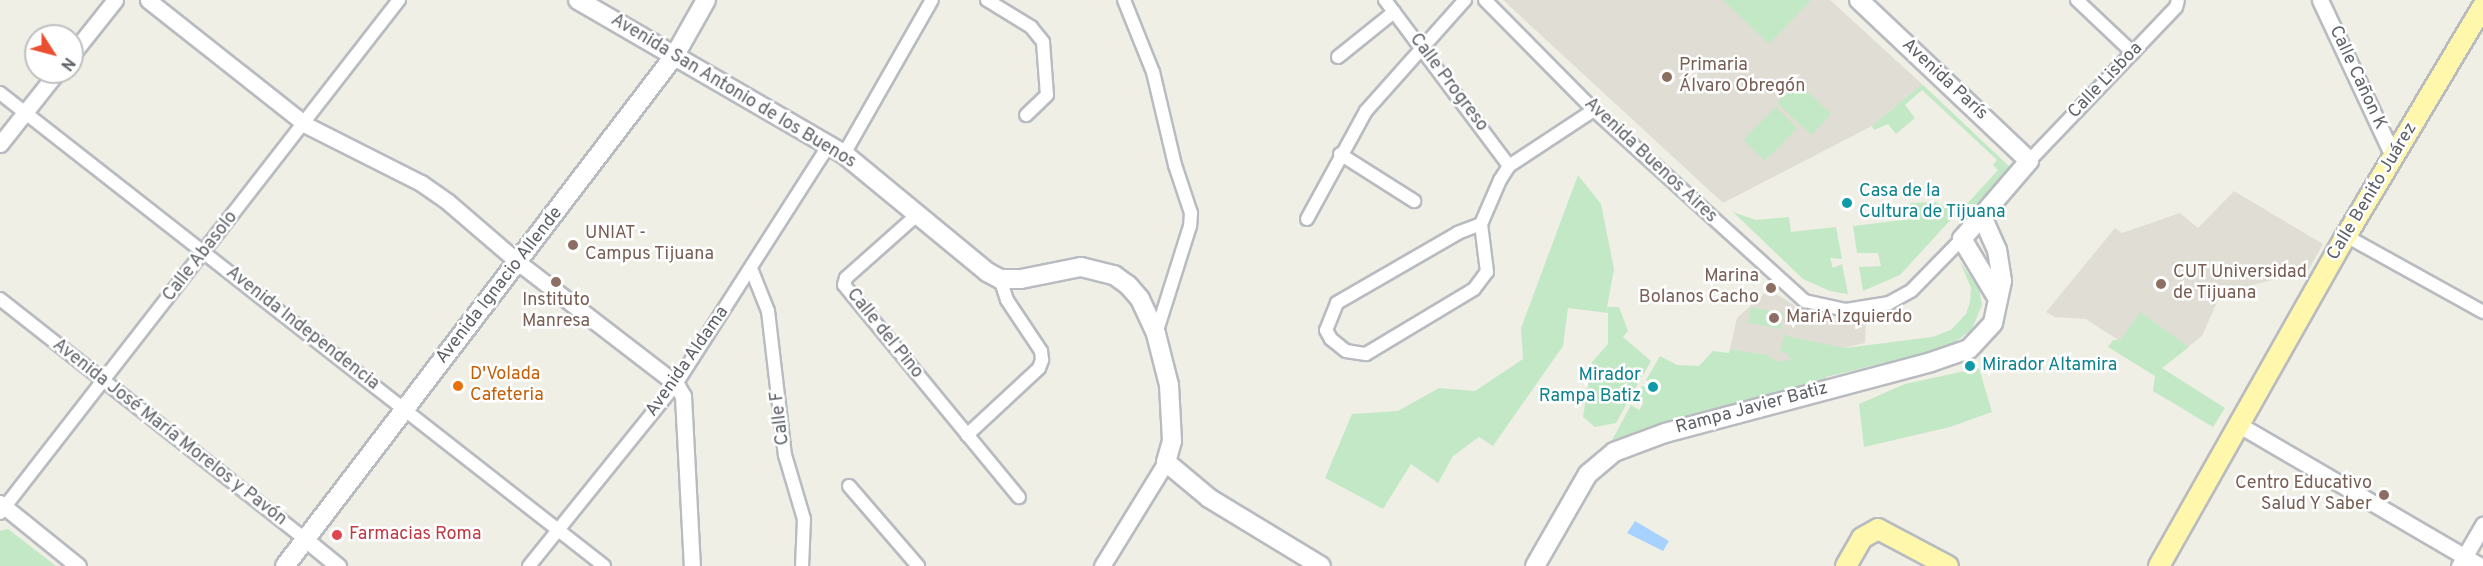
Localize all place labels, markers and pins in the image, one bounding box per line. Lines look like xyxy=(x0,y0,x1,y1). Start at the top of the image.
place label: Primaria Álvaro Obregón xyxy=(1679,56,1805,98)
marker: Primaria Álvaro Obregón xyxy=(1660,70,1674,84)
place label: Casa de la Cultura de Tijuana xyxy=(1859,182,2006,224)
marker: Casa de la Cultura de Tijuana xyxy=(1840,196,1854,210)
place label: UNIAT - Campus Tijuana xyxy=(585,224,715,266)
marker: UNIAT - Campus Tijuana xyxy=(566,238,580,252)
place label: CUT Universidad de Tijuana xyxy=(2173,263,2308,306)
place label: Marina Bolanos Cacho xyxy=(1639,267,1759,310)
marker: Instituto Manresa xyxy=(549,275,563,289)
marker: CUT Universidad de Tijuana xyxy=(2154,277,2168,291)
marker: Marina Bolanos Cacho xyxy=(1764,281,1778,295)
place label: Instituto Manresa xyxy=(522,291,590,334)
place label: MariA Izquierdo xyxy=(1786,307,1913,329)
marker: MariA Izquierdo xyxy=(1767,311,1781,325)
place label: Mirador Altamira xyxy=(1982,355,2118,377)
marker: Mirador Altamira xyxy=(1963,359,1977,373)
place label: D'Volada Cafeteria xyxy=(470,365,544,407)
place label: Mirador Rampa Batiz xyxy=(1539,366,1641,409)
marker: D'Volada Cafeteria xyxy=(451,379,465,393)
marker: Mirador Rampa Batiz xyxy=(1646,380,1660,394)
place label: Centro Educativo Salud Y Saber xyxy=(2235,474,2372,516)
marker: Centro Educativo Salud Y Saber xyxy=(2377,488,2391,502)
place label: Farmacias Roma xyxy=(349,524,481,546)
marker: Farmacias Roma xyxy=(330,528,344,542)

